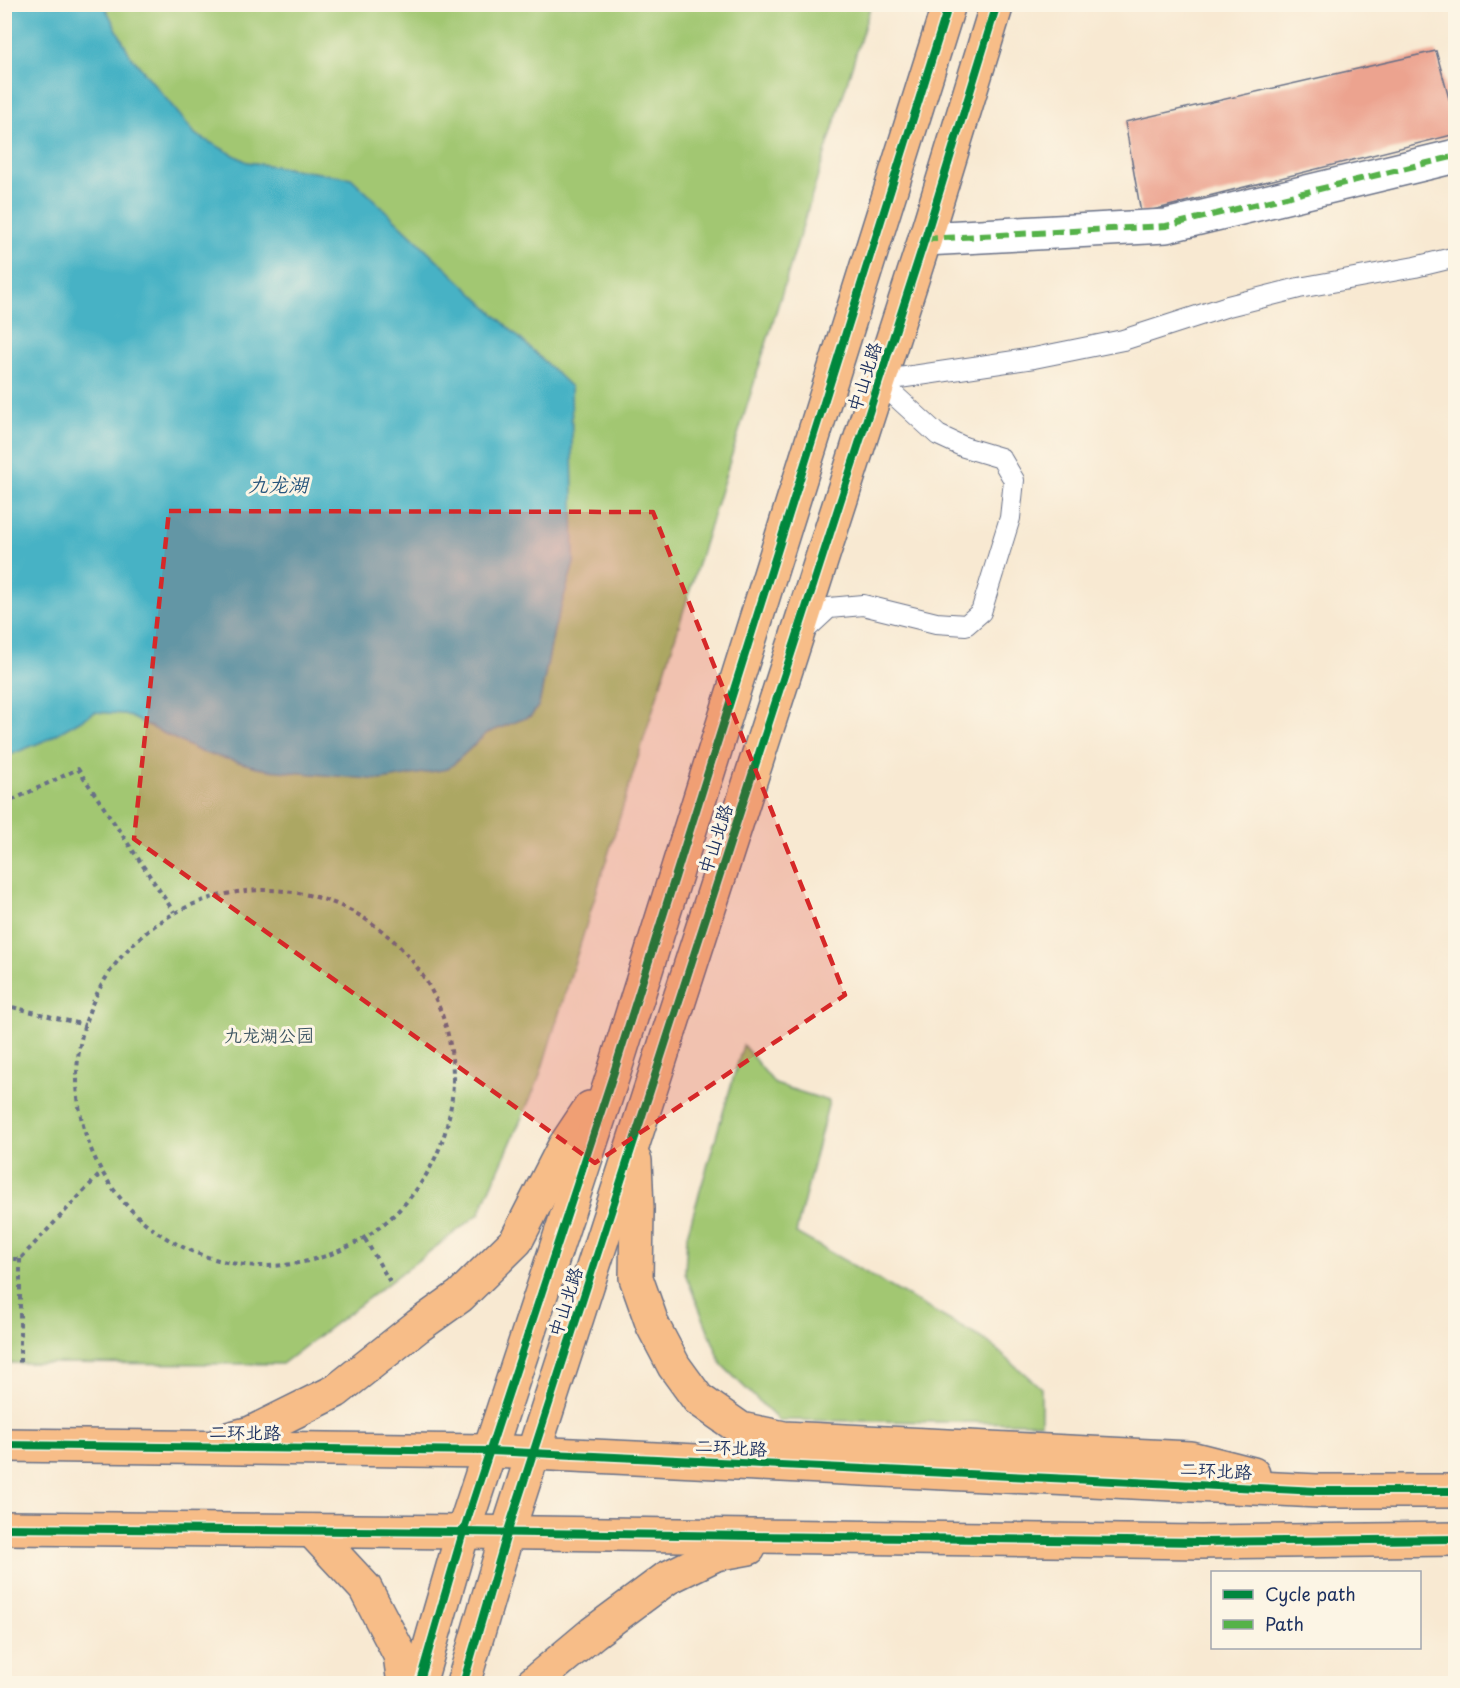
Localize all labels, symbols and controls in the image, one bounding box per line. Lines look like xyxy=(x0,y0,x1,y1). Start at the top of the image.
street label: 中山北路 xyxy=(840,338,888,415)
water label: 九龙湖 xyxy=(248,469,310,499)
street label: 中山北路 xyxy=(691,800,739,877)
park label: 九龙湖公园 xyxy=(224,1021,314,1048)
street label: 中山北路 xyxy=(541,1263,589,1340)
street label: 二环北路 xyxy=(209,1417,281,1446)
street label: 二环北路 xyxy=(694,1431,768,1462)
street label: 二环北路 xyxy=(1179,1454,1253,1485)
legend xyxy=(1211,1571,1421,1649)
text: Cycle path xyxy=(1265,1580,1356,1607)
text: Path xyxy=(1265,1610,1304,1637)

